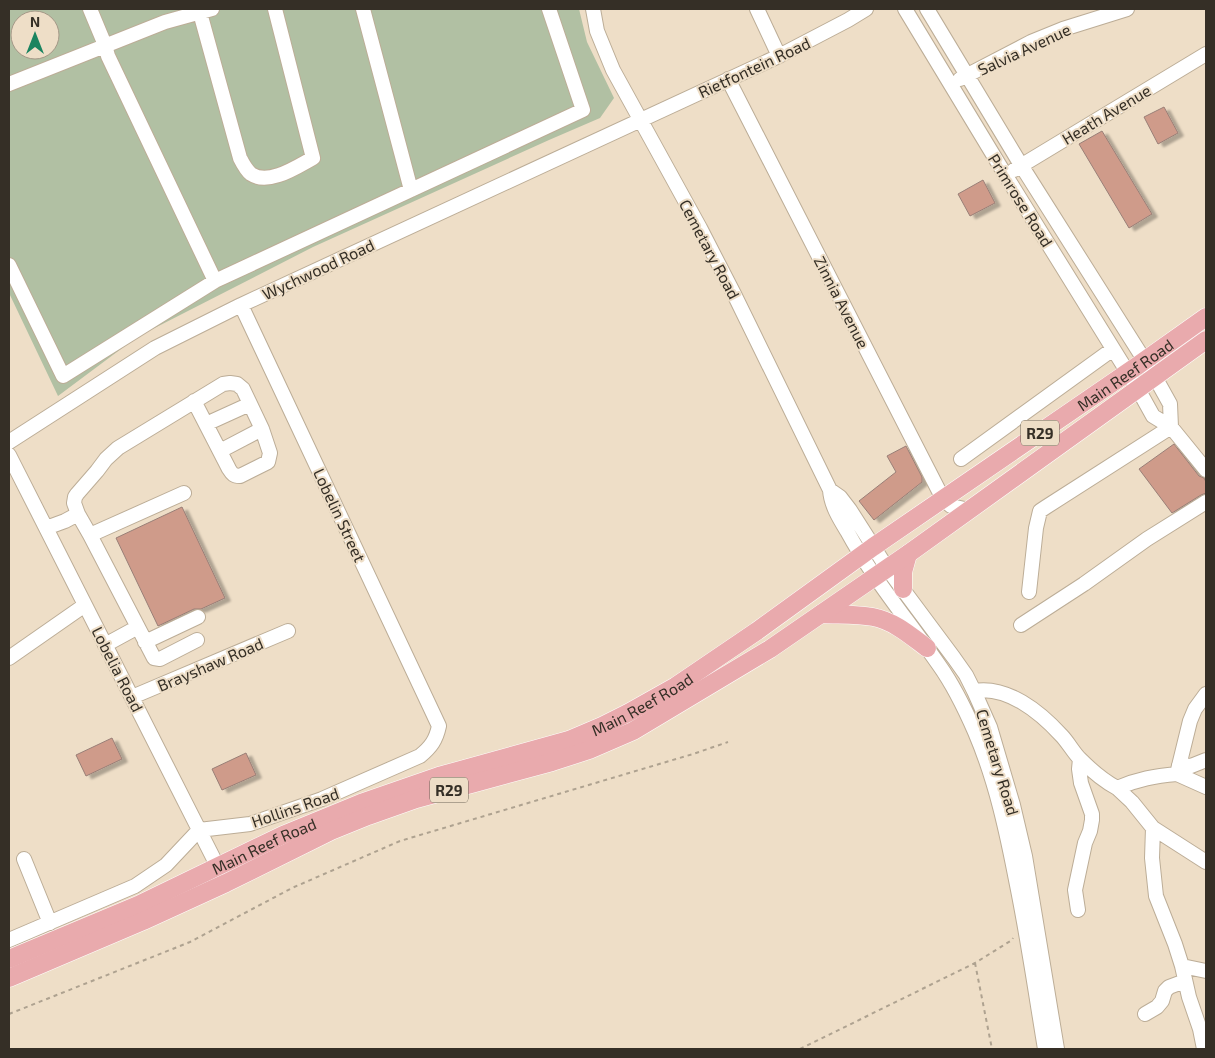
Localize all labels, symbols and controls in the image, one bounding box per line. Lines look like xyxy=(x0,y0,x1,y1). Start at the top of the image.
north arrow xyxy=(10,10,60,60)
text: N xyxy=(30,13,40,30)
street label: Salvia Avenue xyxy=(975,19,1073,79)
street label: Rietfontein Road xyxy=(695,33,813,101)
street label: Heath Avenue xyxy=(1058,80,1154,148)
street label: Primrose Road xyxy=(985,150,1057,250)
street label: Cemetary Road xyxy=(676,196,744,302)
street label: Wychwood Road xyxy=(259,235,377,303)
street label: Zinnia Avenue xyxy=(811,253,873,351)
street label: Main Reef Road xyxy=(1073,334,1176,414)
road number: R29 xyxy=(1021,420,1059,446)
street label: Lobelin Street xyxy=(310,465,370,565)
street label: Lobelia Road xyxy=(88,623,148,715)
street label: Brayshaw Road xyxy=(154,633,266,695)
street label: Main Reef Road xyxy=(588,668,696,739)
street label: Cemetary Road xyxy=(973,707,1023,817)
road number: R29 xyxy=(430,778,468,802)
street label: Hollins Road xyxy=(249,783,341,831)
street label: Main Reef Road xyxy=(208,813,319,878)

